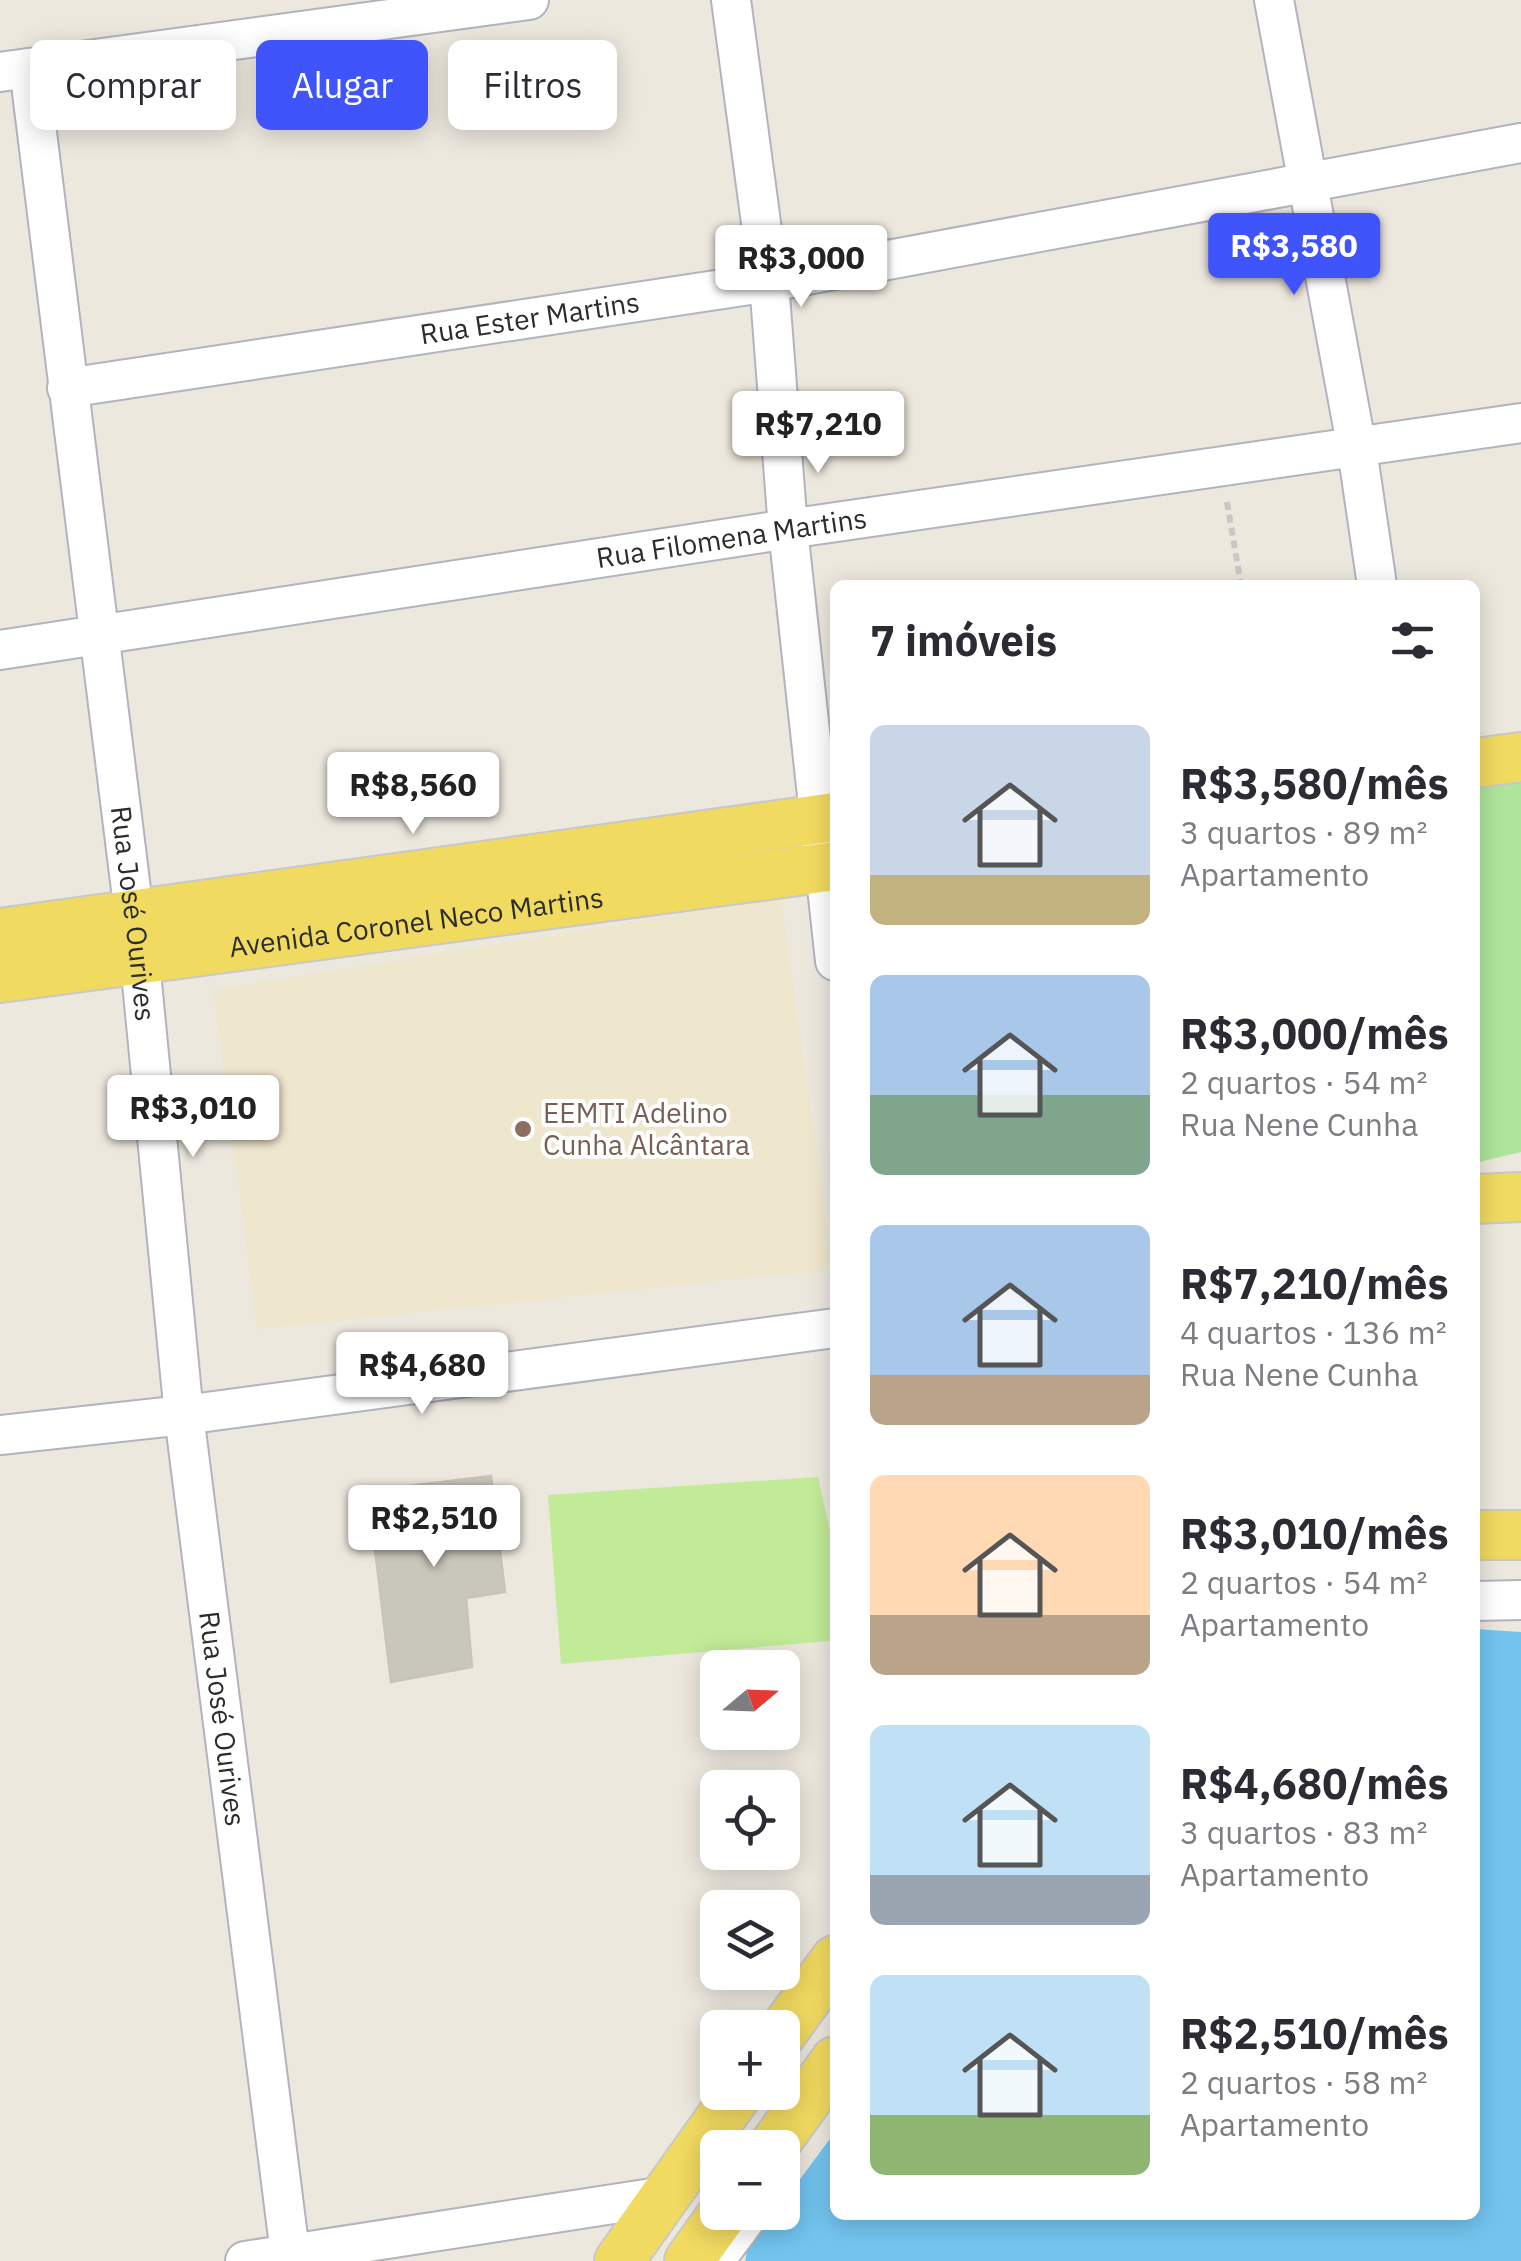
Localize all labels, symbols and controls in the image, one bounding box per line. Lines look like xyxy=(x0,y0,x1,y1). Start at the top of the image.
chip: Comprar xyxy=(30,40,236,130)
chip: Alugar xyxy=(256,40,428,130)
chip: Filtros xyxy=(448,40,617,130)
pin: R$3,580 xyxy=(1202,213,1386,298)
text: R$3,580 xyxy=(1230,224,1358,266)
pin: R$3,000 xyxy=(709,225,893,310)
text: R$3,000 xyxy=(737,236,865,278)
street label: Rua Ester Martins xyxy=(417,283,642,352)
pin: R$7,210 xyxy=(726,391,910,476)
text: R$7,210 xyxy=(754,402,882,444)
street label: Rua Filomena Martins xyxy=(594,499,869,576)
text: 7 imóveis xyxy=(870,613,1057,668)
icon: filters xyxy=(1385,613,1440,668)
pin: R$8,560 xyxy=(321,752,505,837)
text: R$3,580/mês xyxy=(1180,756,1449,811)
text: R$8,560 xyxy=(349,763,477,805)
icon: home xyxy=(950,765,1070,885)
street label: Rua José Ourives xyxy=(103,804,165,1023)
text: 3 quartos · 89 m² xyxy=(1180,811,1428,853)
text: Apartamento xyxy=(1180,853,1369,895)
street label: Avenida Coronel Neco Martins xyxy=(227,878,606,965)
text: R$3,000/mês xyxy=(1180,1006,1449,1061)
icon: home xyxy=(950,1015,1070,1135)
text: 2 quartos · 54 m² xyxy=(1180,1061,1428,1103)
pin: R$3,010 xyxy=(101,1075,285,1160)
text: R$3,010 xyxy=(129,1086,257,1128)
place label: EEMTI Adelino Cunha Alcântara xyxy=(543,1094,750,1163)
text: Rua Nene Cunha xyxy=(1180,1103,1418,1145)
marker: EEMTI Adelino Cunha Alcântara xyxy=(512,1118,534,1140)
text: R$7,210/mês xyxy=(1180,1256,1449,1311)
icon: home xyxy=(950,1265,1070,1385)
text: 4 quartos · 136 m² xyxy=(1180,1311,1447,1353)
pin: R$4,680 xyxy=(330,1332,514,1417)
text: R$4,680 xyxy=(358,1343,486,1385)
text: Rua Nene Cunha xyxy=(1180,1353,1418,1395)
pin: R$2,510 xyxy=(342,1485,526,1570)
text: R$2,510 xyxy=(370,1496,498,1538)
text: R$3,010/mês xyxy=(1180,1506,1449,1561)
icon: home xyxy=(950,1515,1070,1635)
text: 2 quartos · 54 m² xyxy=(1180,1561,1428,1603)
text: Apartamento xyxy=(1180,1603,1369,1645)
street label: Rua José Ourives xyxy=(191,1609,255,1828)
north arrow xyxy=(700,1650,800,1750)
map controls xyxy=(700,1650,800,2230)
text: R$4,680/mês xyxy=(1180,1756,1449,1811)
icon: home xyxy=(950,1765,1070,1885)
button: locate xyxy=(700,1770,800,1870)
text: 3 quartos · 83 m² xyxy=(1180,1811,1428,1853)
text: Apartamento xyxy=(1180,1853,1369,1895)
button: layers xyxy=(700,1890,800,1990)
text: R$2,510/mês xyxy=(1180,2006,1449,2061)
button: + xyxy=(700,2010,800,2110)
icon: home xyxy=(950,2015,1070,2135)
text: 2 quartos · 58 m² xyxy=(1180,2061,1428,2103)
text: Apartamento xyxy=(1180,2103,1369,2145)
button: − xyxy=(700,2130,800,2230)

